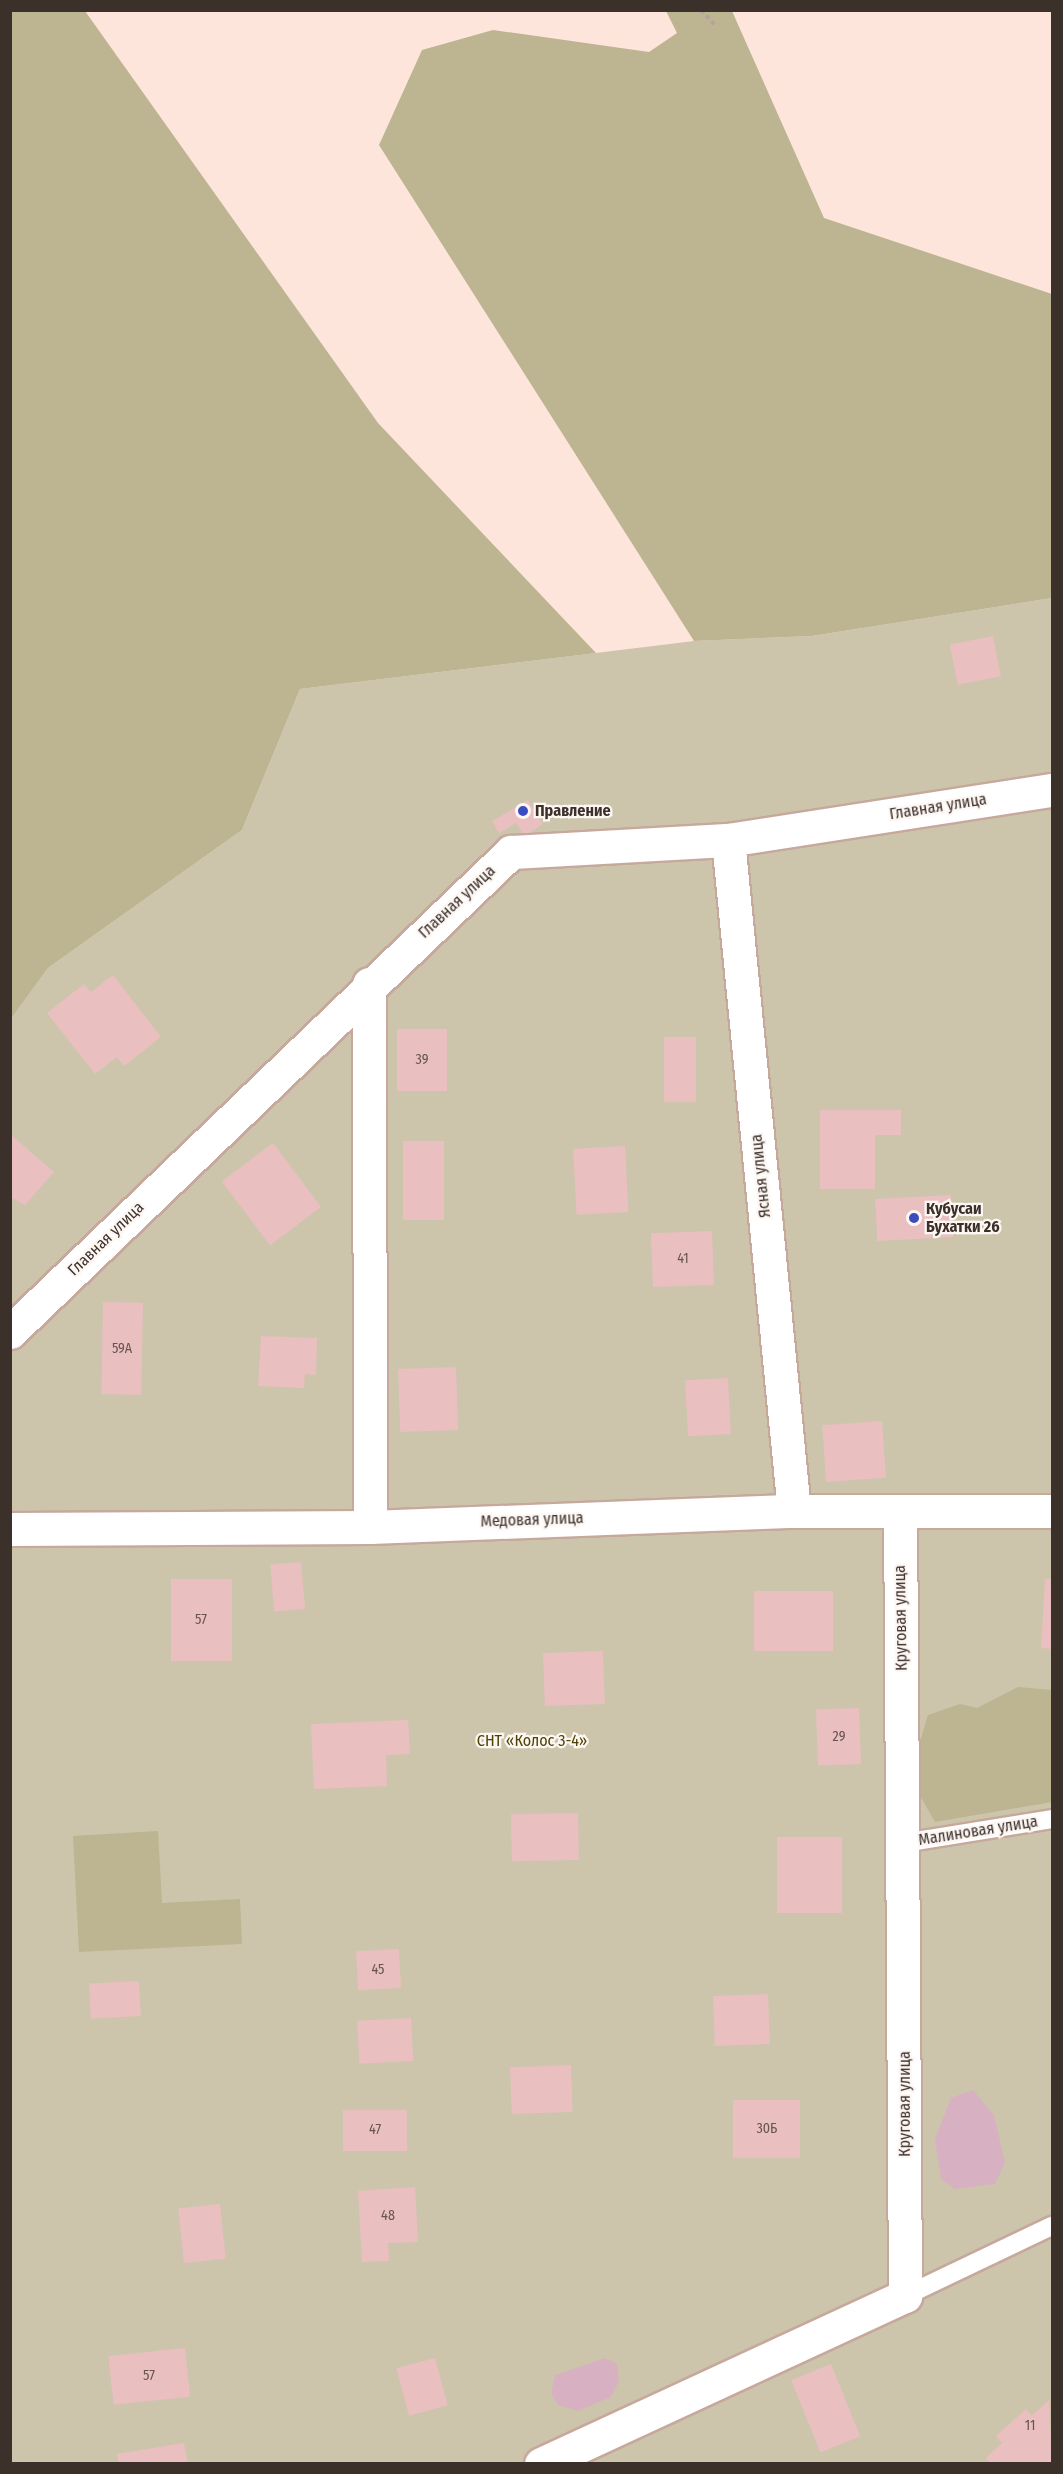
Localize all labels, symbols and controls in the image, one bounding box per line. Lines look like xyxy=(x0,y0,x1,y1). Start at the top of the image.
street label: Главная улица xyxy=(888,790,988,824)
place label: Правление xyxy=(535,801,611,821)
marker: Правление xyxy=(516,804,530,818)
street label: Главная улица xyxy=(415,862,499,942)
house number: 39 xyxy=(416,1052,428,1068)
street label: Ясная улица xyxy=(747,1133,775,1219)
street label: Главная улица xyxy=(64,1198,148,1280)
place label: Кубусаи Бухатки 26 xyxy=(926,1199,1000,1237)
marker: Кубусаи Бухатки 26 xyxy=(907,1211,921,1225)
house number: 41 xyxy=(677,1251,689,1267)
house number: 59А xyxy=(112,1341,132,1357)
street label: Медовая улица xyxy=(480,1509,584,1531)
street label: Круговая улица xyxy=(890,1565,912,1671)
house number: 57 xyxy=(195,1612,207,1628)
house number: 29 xyxy=(833,1729,845,1745)
park label: СНТ «Колос 3-4» xyxy=(477,1731,587,1751)
street label: Малиновая улица xyxy=(917,1812,1039,1850)
house number: 45 xyxy=(371,1962,385,1978)
street label: Круговая улица xyxy=(895,2051,915,2157)
house number: 30Б xyxy=(757,2121,777,2137)
house number: 47 xyxy=(369,2122,381,2138)
house number: 48 xyxy=(381,2208,395,2224)
house number: 57 xyxy=(143,2368,155,2384)
house number: 11 xyxy=(1025,2418,1035,2434)

